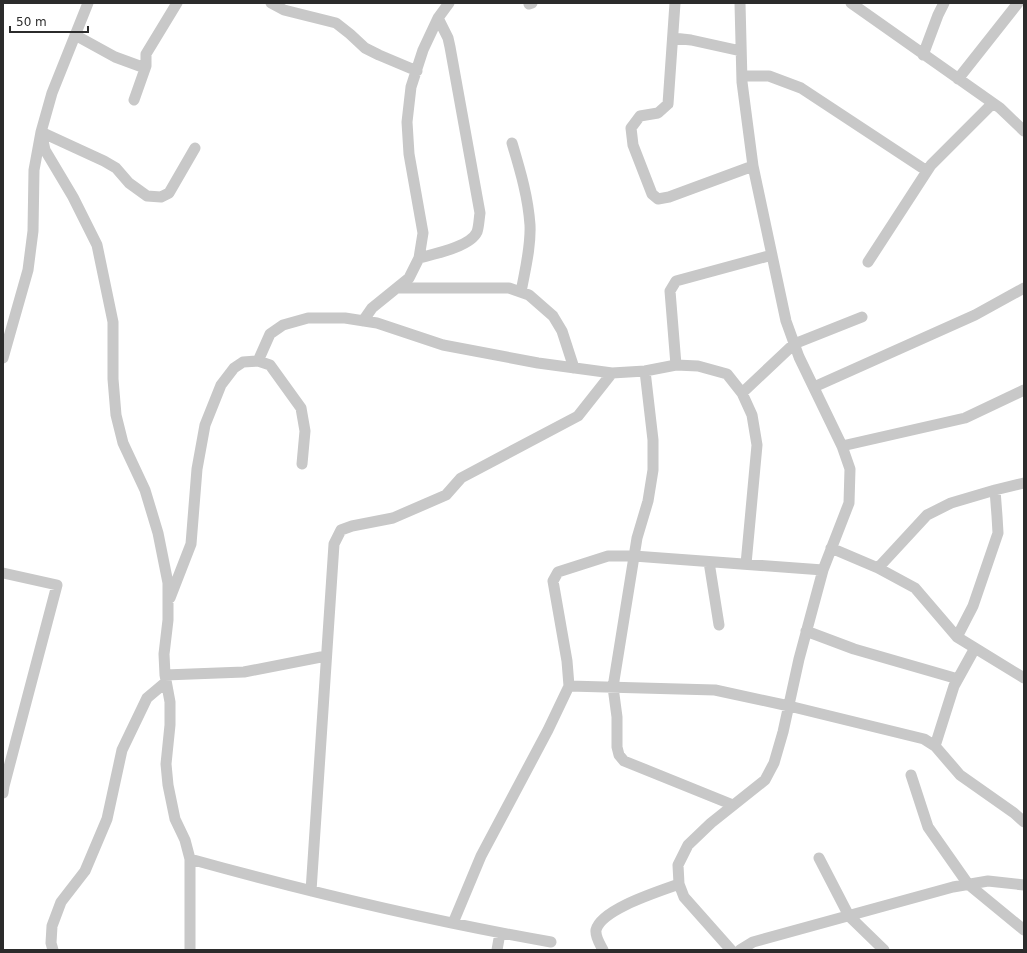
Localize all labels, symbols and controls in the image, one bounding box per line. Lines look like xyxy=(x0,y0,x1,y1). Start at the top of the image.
scale bar xyxy=(10,8,88,34)
text: 50 m xyxy=(16,15,47,29)

